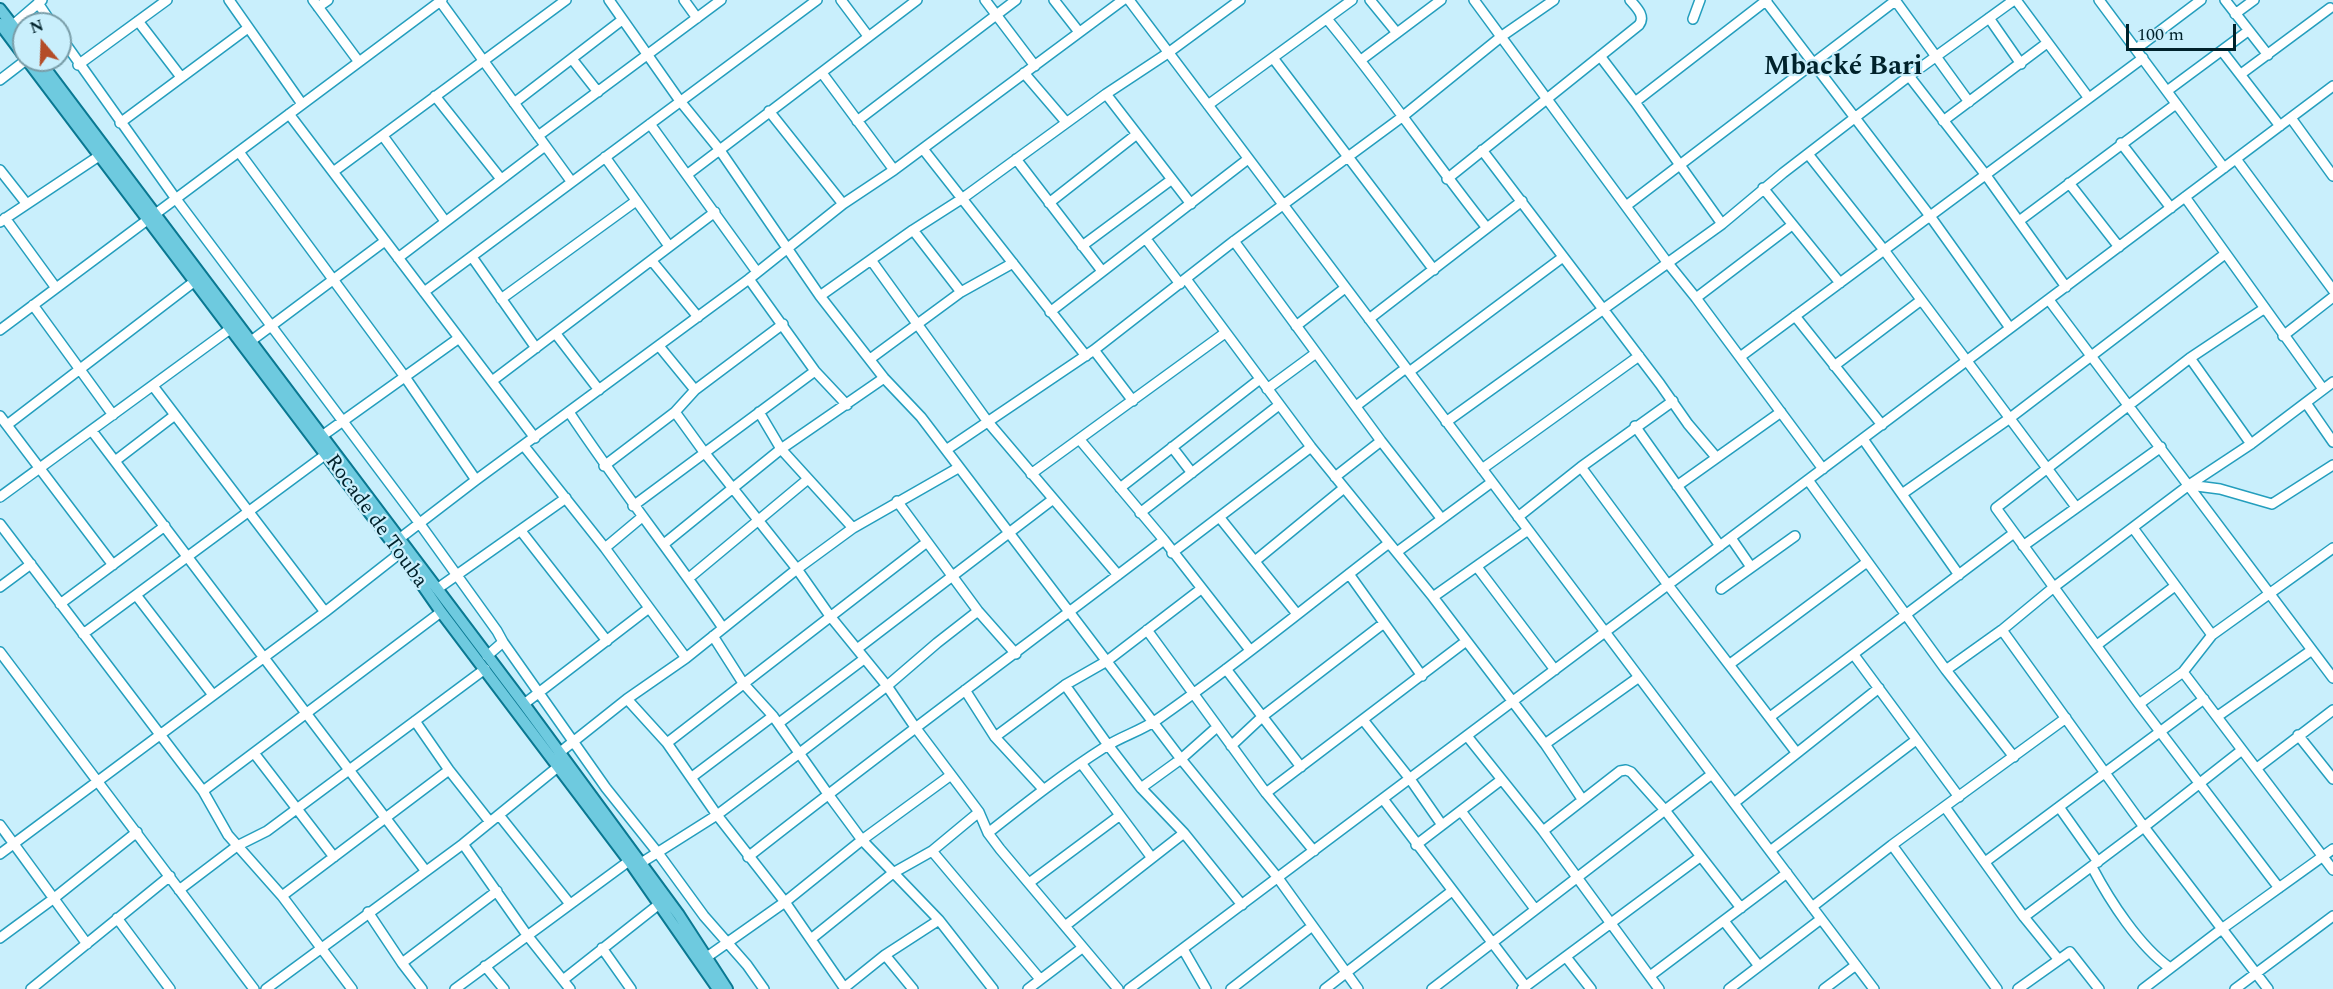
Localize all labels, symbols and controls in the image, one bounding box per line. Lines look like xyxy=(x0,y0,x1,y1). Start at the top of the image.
north arrow xyxy=(12,12,72,72)
scale bar xyxy=(2129,12,2238,50)
text: N xyxy=(27,13,47,40)
text: 100 m xyxy=(2137,21,2184,48)
district label: Mbacké Bari xyxy=(1763,53,1923,85)
street label: Rocade de Touba xyxy=(318,451,432,593)

